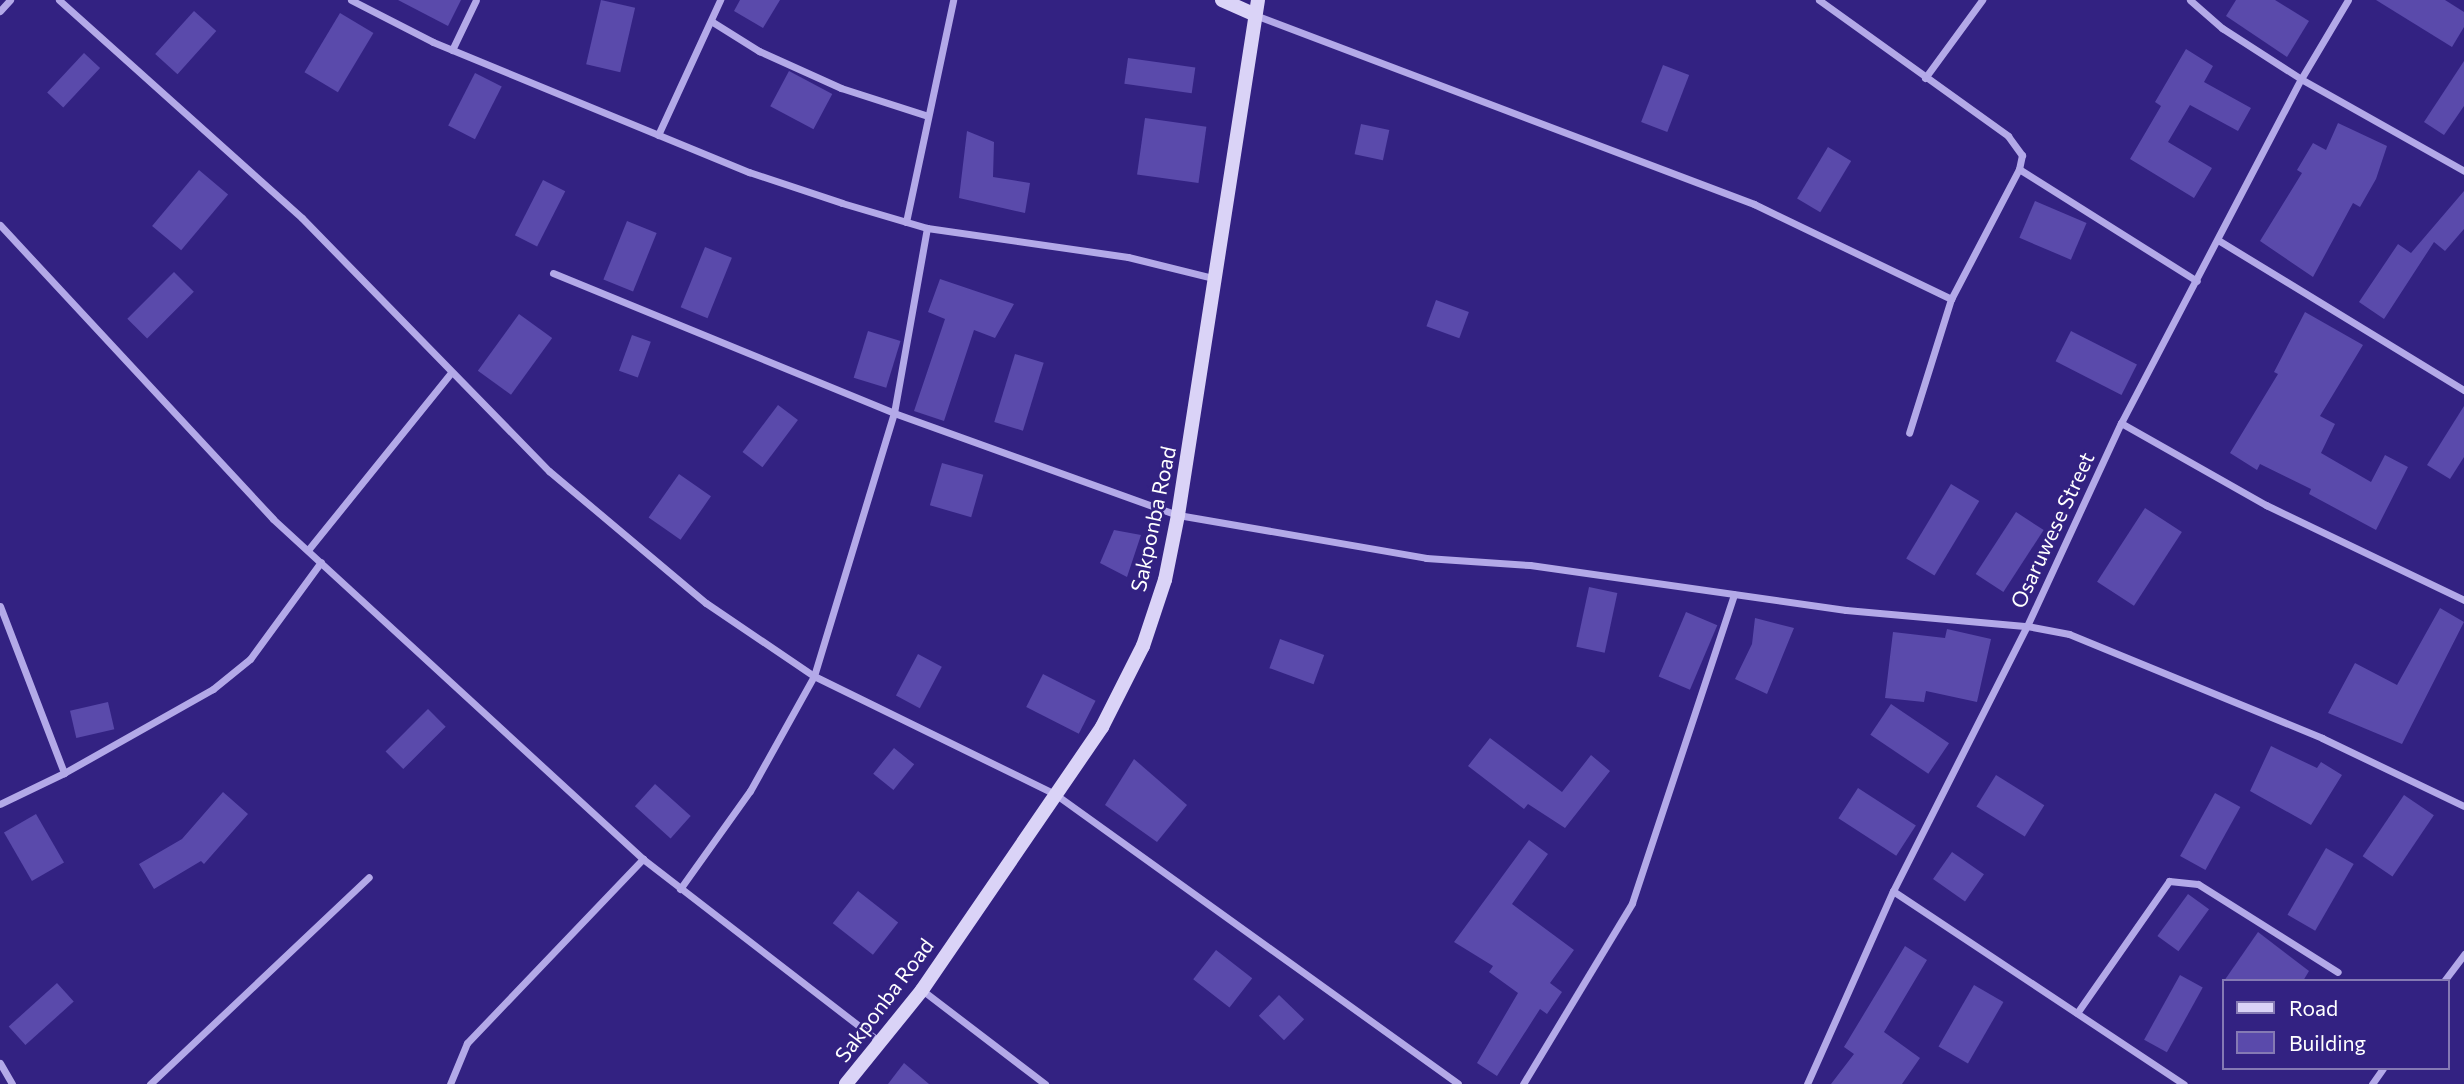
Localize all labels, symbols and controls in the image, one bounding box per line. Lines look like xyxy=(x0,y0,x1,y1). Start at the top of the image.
street label: Sakponba Road xyxy=(1125,444,1181,594)
street label: Osaruwese Street xyxy=(2005,448,2099,612)
street label: Sakponba Road xyxy=(829,933,939,1067)
legend xyxy=(2222,979,2450,1070)
text: Road xyxy=(2289,995,2338,1020)
text: Building xyxy=(2289,1030,2366,1055)

